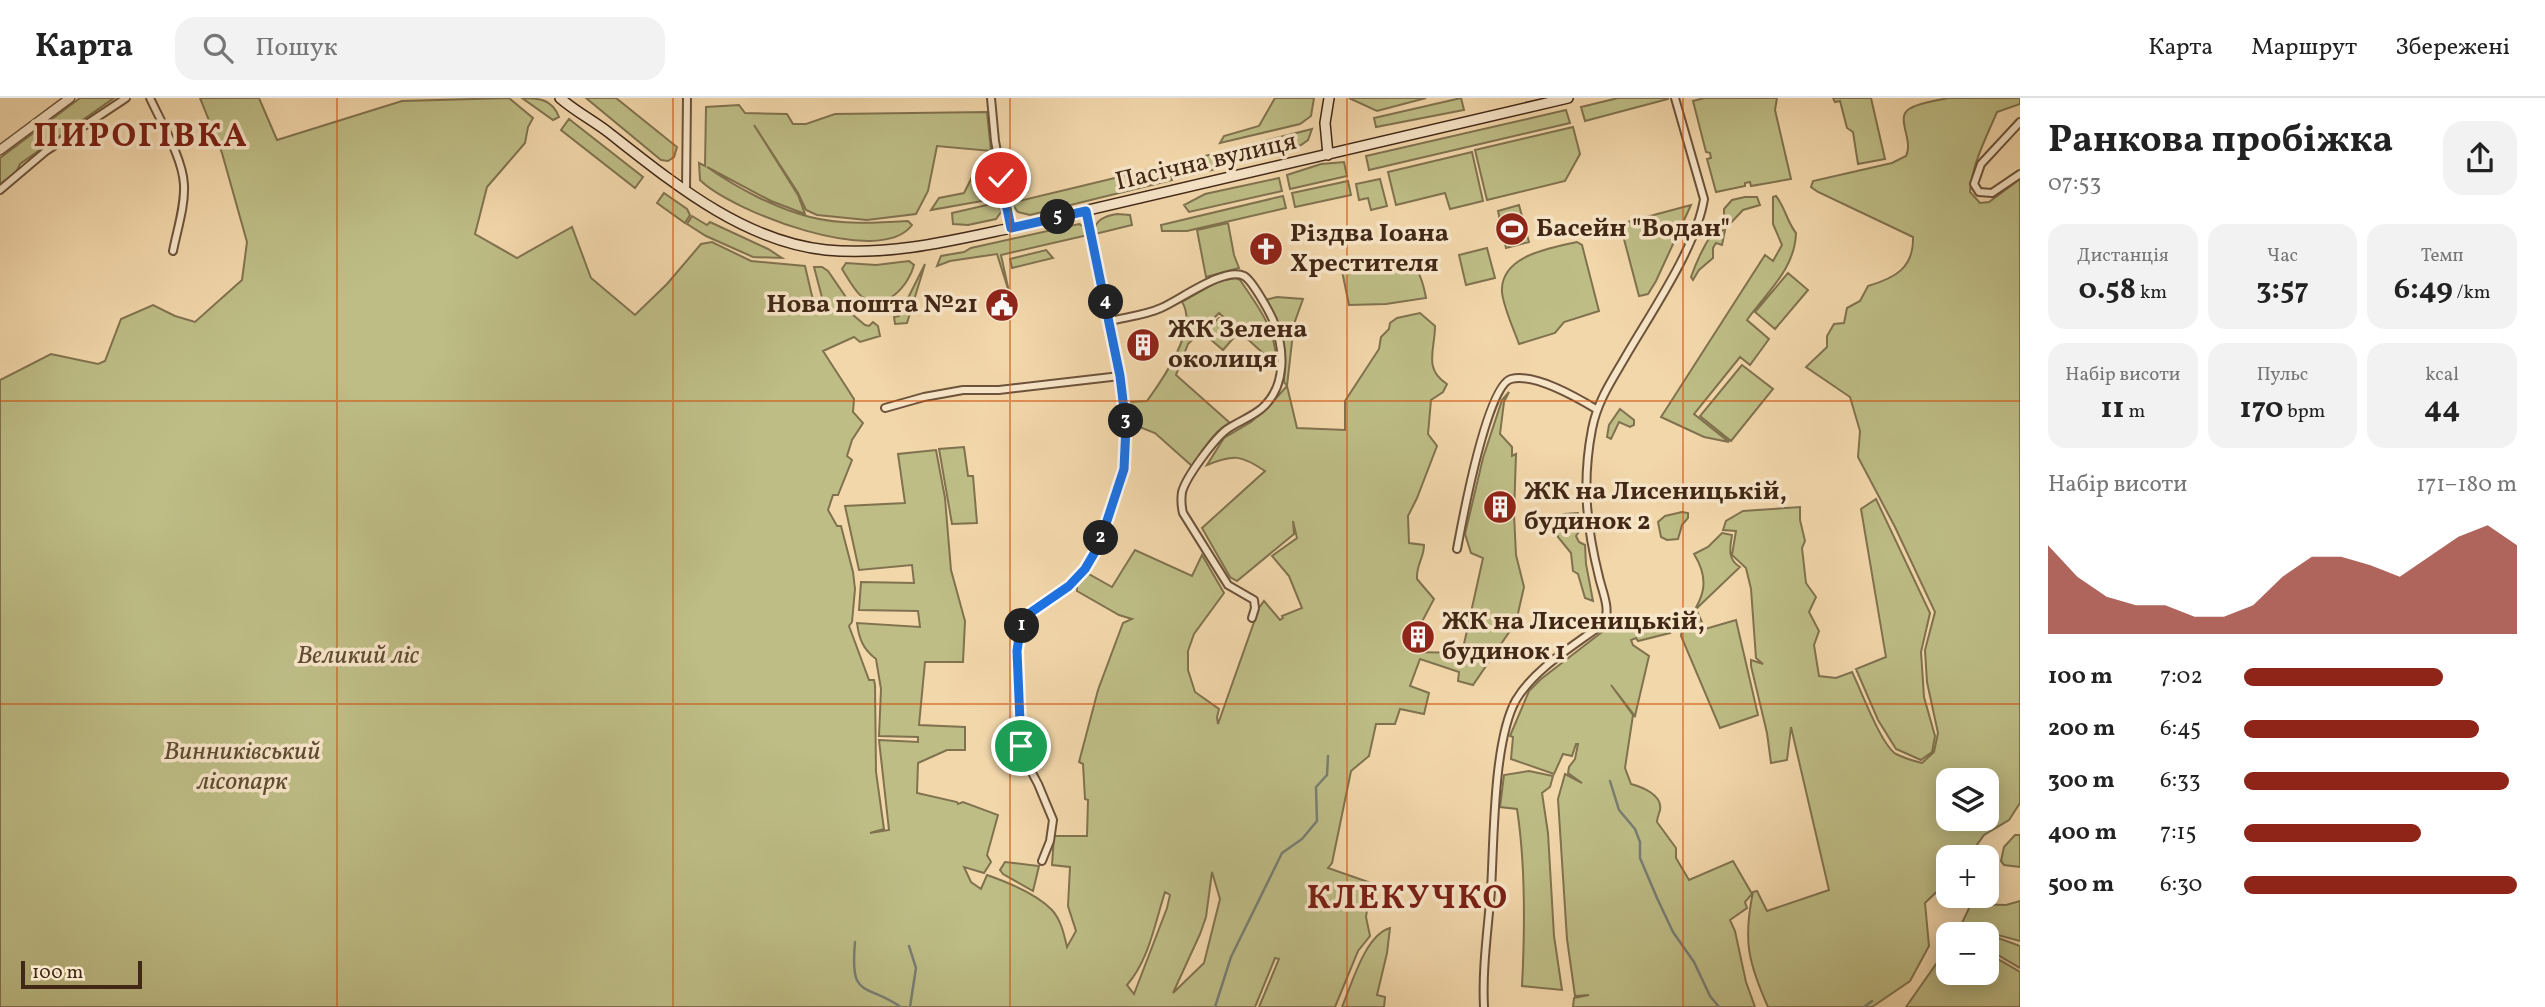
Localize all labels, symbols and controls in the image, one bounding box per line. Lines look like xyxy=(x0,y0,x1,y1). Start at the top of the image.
search box xyxy=(175,17,665,80)
text: Карта xyxy=(35,25,133,71)
icon: search xyxy=(199,29,237,67)
text: Пошук xyxy=(255,30,338,66)
text: Карта xyxy=(2148,31,2213,65)
text: Маршрут xyxy=(2251,31,2357,65)
text: Збережені xyxy=(2395,31,2510,65)
district label: ПИРОГІВКА xyxy=(33,115,249,161)
text: Ранкова пробіжка xyxy=(2048,115,2393,168)
button: share xyxy=(2443,121,2517,195)
street label: Пасічна вулиця xyxy=(1112,124,1300,200)
pin xyxy=(971,148,1031,208)
icon: check xyxy=(982,159,1020,197)
text: 07:53 xyxy=(2048,168,2101,200)
pin: 5 xyxy=(1040,200,1076,234)
text: 5 xyxy=(1053,203,1062,229)
sports icon: Басейн "Водан" xyxy=(1493,210,1531,248)
place label: Басейн "Водан" xyxy=(1536,211,1730,247)
place label: Різдва Іоана Хрестителя xyxy=(1290,216,1449,282)
church icon: Різдва Іоана Хрестителя xyxy=(1247,230,1285,268)
text: Дистанція xyxy=(2077,243,2169,269)
text: Час xyxy=(2267,243,2298,269)
text: Темп xyxy=(2421,243,2464,269)
text: 0.58 xyxy=(2079,269,2136,311)
text: 3:57 xyxy=(2256,269,2309,311)
text: 6:49 xyxy=(2394,269,2453,311)
text: km xyxy=(2136,280,2167,306)
text: /km xyxy=(2453,280,2491,306)
pin: 4 xyxy=(1088,284,1124,320)
public building icon: Нова пошта №21 xyxy=(983,286,1021,324)
place label: Нова пошта №21 xyxy=(766,287,978,323)
text: 4 xyxy=(1100,288,1111,314)
place label: ЖК Зелена околиця xyxy=(1168,312,1307,378)
building icon: ЖК Зелена околиця xyxy=(1124,326,1162,364)
text: Набір висоти xyxy=(2065,362,2180,388)
text: Пульс xyxy=(2257,362,2308,388)
text: kcal xyxy=(2425,362,2459,388)
text: 11 xyxy=(2100,388,2125,430)
text: 170 xyxy=(2240,388,2283,430)
text: 44 xyxy=(2424,388,2460,430)
text: m xyxy=(2125,399,2145,425)
text: bpm xyxy=(2283,399,2325,425)
pin: 3 xyxy=(1108,404,1144,438)
text: 3 xyxy=(1121,407,1130,433)
text: Набір висоти xyxy=(2048,469,2187,501)
text: 171–180 m xyxy=(2416,469,2517,501)
place label: ЖК на Лисеницькій, будинок 2 xyxy=(1524,474,1787,540)
building icon: ЖК на Лисеницькій, будинок 2 xyxy=(1481,488,1519,526)
pin: 2 xyxy=(1084,520,1118,556)
text: 2 xyxy=(1096,524,1105,550)
place label: ЖК на Лисеницькій, будинок 1 xyxy=(1442,604,1705,670)
pin: 1 xyxy=(1004,608,1040,644)
text: 1 xyxy=(1018,612,1025,638)
building icon: ЖК на Лисеницькій, будинок 1 xyxy=(1399,618,1437,656)
park label: Великий ліс xyxy=(297,638,420,674)
text: 100 m xyxy=(2048,661,2113,693)
text: 7:02 xyxy=(2160,661,2203,693)
text: 200 m xyxy=(2048,713,2115,745)
text: 6:45 xyxy=(2160,713,2201,745)
pin xyxy=(991,716,1051,776)
icon: arrive xyxy=(1002,727,1040,765)
park label: Винниківський лісопарк xyxy=(163,734,321,800)
text: 300 m xyxy=(2048,765,2115,797)
text: 6:33 xyxy=(2160,765,2201,797)
map controls xyxy=(1936,768,1999,985)
button: layers xyxy=(1936,768,1999,831)
text: 400 m xyxy=(2048,817,2117,849)
text: 7:15 xyxy=(2160,817,2197,849)
button: + xyxy=(1936,845,1999,908)
text: 500 m xyxy=(2048,869,2114,901)
text: 6:30 xyxy=(2160,869,2202,901)
district label: КЛЕКУЧКО xyxy=(1307,877,1509,923)
button: − xyxy=(1936,922,1999,985)
scale bar xyxy=(21,958,142,990)
text: 100 m xyxy=(32,960,83,986)

